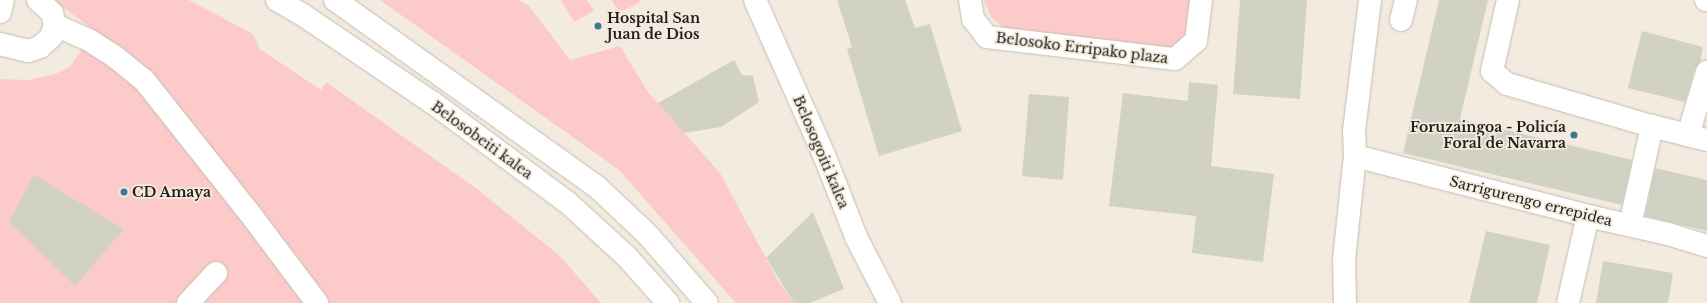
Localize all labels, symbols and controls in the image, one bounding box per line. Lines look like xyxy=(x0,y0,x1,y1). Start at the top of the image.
place label: Hospital San Juan de Dios xyxy=(607,10,700,42)
marker: Hospital San Juan de Dios xyxy=(592,20,604,32)
street label: Belosoko Erripako plaza xyxy=(995,29,1169,67)
street label: Belosogoiti kalea xyxy=(790,93,852,211)
street label: Belosobeiti kalea xyxy=(428,98,536,182)
place label: Foruzaingoa - Policía Foral de Navarra xyxy=(1410,119,1566,152)
marker: Foruzaingoa - Policía Foral de Navarra xyxy=(1569,130,1579,140)
street label: Sarrigurengo errepidea xyxy=(1448,173,1614,229)
place label: CD Amaya xyxy=(132,184,212,200)
marker: CD Amaya xyxy=(119,187,129,197)

